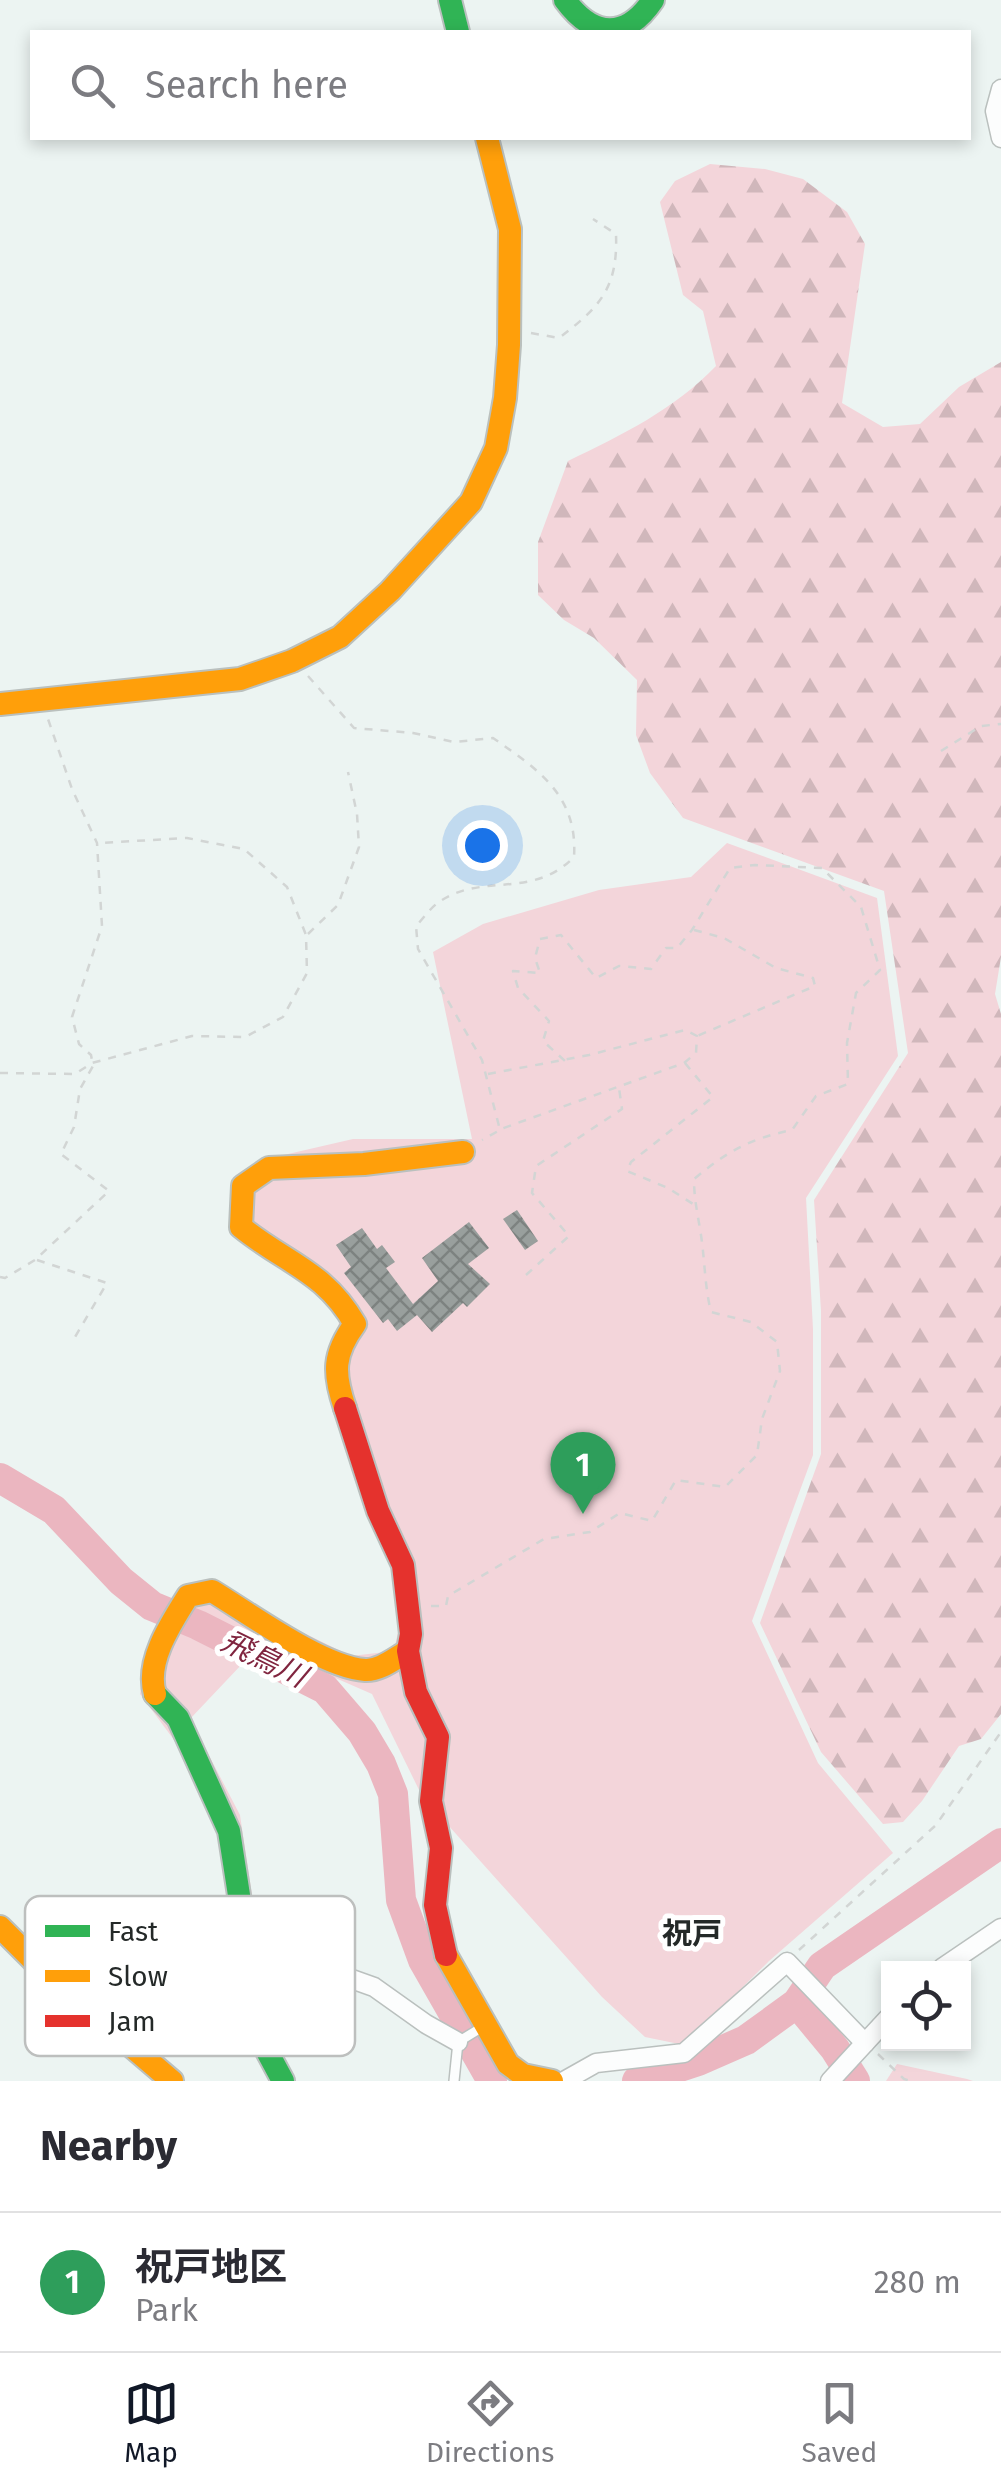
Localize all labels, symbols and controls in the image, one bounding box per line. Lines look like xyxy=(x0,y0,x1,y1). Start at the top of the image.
search box xyxy=(30,30,971,140)
icon: search xyxy=(65,58,120,113)
text: Search here xyxy=(145,62,348,108)
your location xyxy=(457,820,508,871)
pin: 1 xyxy=(550,1432,616,1514)
water label: 飛鳥川 xyxy=(216,1623,315,1696)
legend xyxy=(25,1896,355,2056)
text: Fast xyxy=(108,1915,159,1948)
district label: 祝戸 xyxy=(662,1916,722,1952)
text: Slow xyxy=(108,1960,168,1993)
map controls xyxy=(881,1961,971,2051)
button: locate xyxy=(881,1961,971,2051)
text: Jam xyxy=(108,2005,156,2038)
text: Nearby xyxy=(40,2121,177,2171)
text: 祝戸地区 xyxy=(135,2244,287,2290)
text: 1 xyxy=(65,2263,80,2301)
text: 280 m xyxy=(874,2263,961,2301)
text: Park xyxy=(135,2291,198,2329)
tab: Map xyxy=(124,2376,179,2469)
tab: Directions xyxy=(426,2376,554,2469)
tab: Saved xyxy=(802,2376,877,2469)

